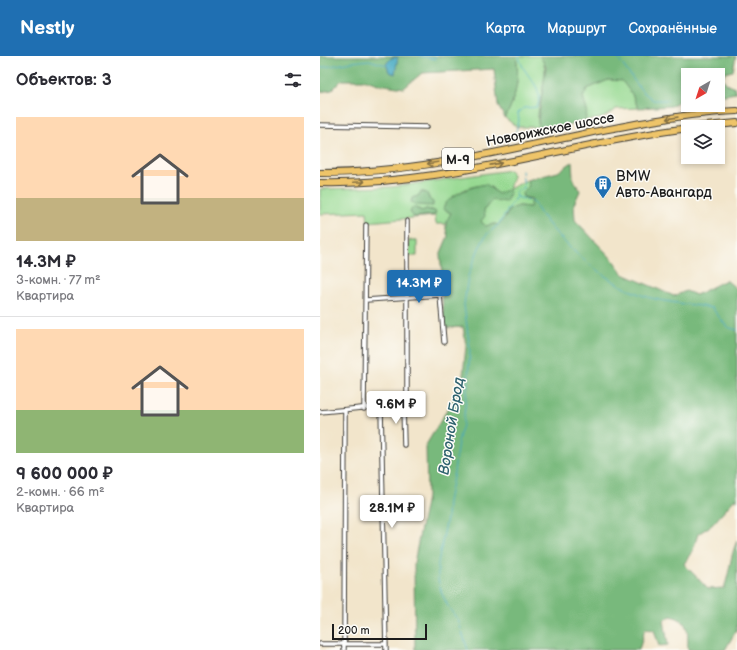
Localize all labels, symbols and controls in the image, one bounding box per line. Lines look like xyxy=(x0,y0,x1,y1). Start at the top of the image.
text: Nestly xyxy=(20,17,74,40)
text: Карта xyxy=(486,20,525,37)
text: Маршрут xyxy=(547,20,607,37)
text: Сохранённые xyxy=(629,20,717,37)
north arrow xyxy=(681,68,725,112)
map controls xyxy=(681,68,725,164)
icon: filters xyxy=(282,69,304,91)
text: Объектов: 3 xyxy=(16,70,112,90)
street label: Новорижское шоссе xyxy=(485,109,616,150)
one-way arrow xyxy=(666,114,679,122)
button: layers xyxy=(681,120,725,164)
icon: home xyxy=(124,143,196,215)
road number: М-9 xyxy=(442,148,474,170)
one-way arrow xyxy=(427,159,440,167)
one-way arrow xyxy=(489,159,502,167)
place label: BMW Авто-Авангард xyxy=(615,168,712,201)
building icon: BMW Авто-Авангард xyxy=(593,174,613,199)
one-way arrow xyxy=(352,178,365,186)
text: 14.3M ₽ xyxy=(16,252,76,272)
pin: 14.3M ₽ xyxy=(382,270,456,304)
text: 3-комн. · 77 m² xyxy=(16,272,101,288)
text: 14.3M ₽ xyxy=(396,275,442,291)
text: Квартира xyxy=(16,288,74,304)
icon: home xyxy=(124,355,196,427)
water label: Вороной Брод xyxy=(434,376,469,476)
pin: 9.6M ₽ xyxy=(363,391,429,425)
text: 9.6M ₽ xyxy=(376,396,416,412)
text: 9 600 000 ₽ xyxy=(16,464,113,484)
text: 2-комн. · 66 m² xyxy=(16,484,105,500)
pin: 28.1M ₽ xyxy=(355,495,429,529)
text: Квартира xyxy=(16,500,74,516)
text: 28.1M ₽ xyxy=(369,500,415,516)
scale bar xyxy=(332,622,427,641)
text: 200 m xyxy=(338,624,370,637)

